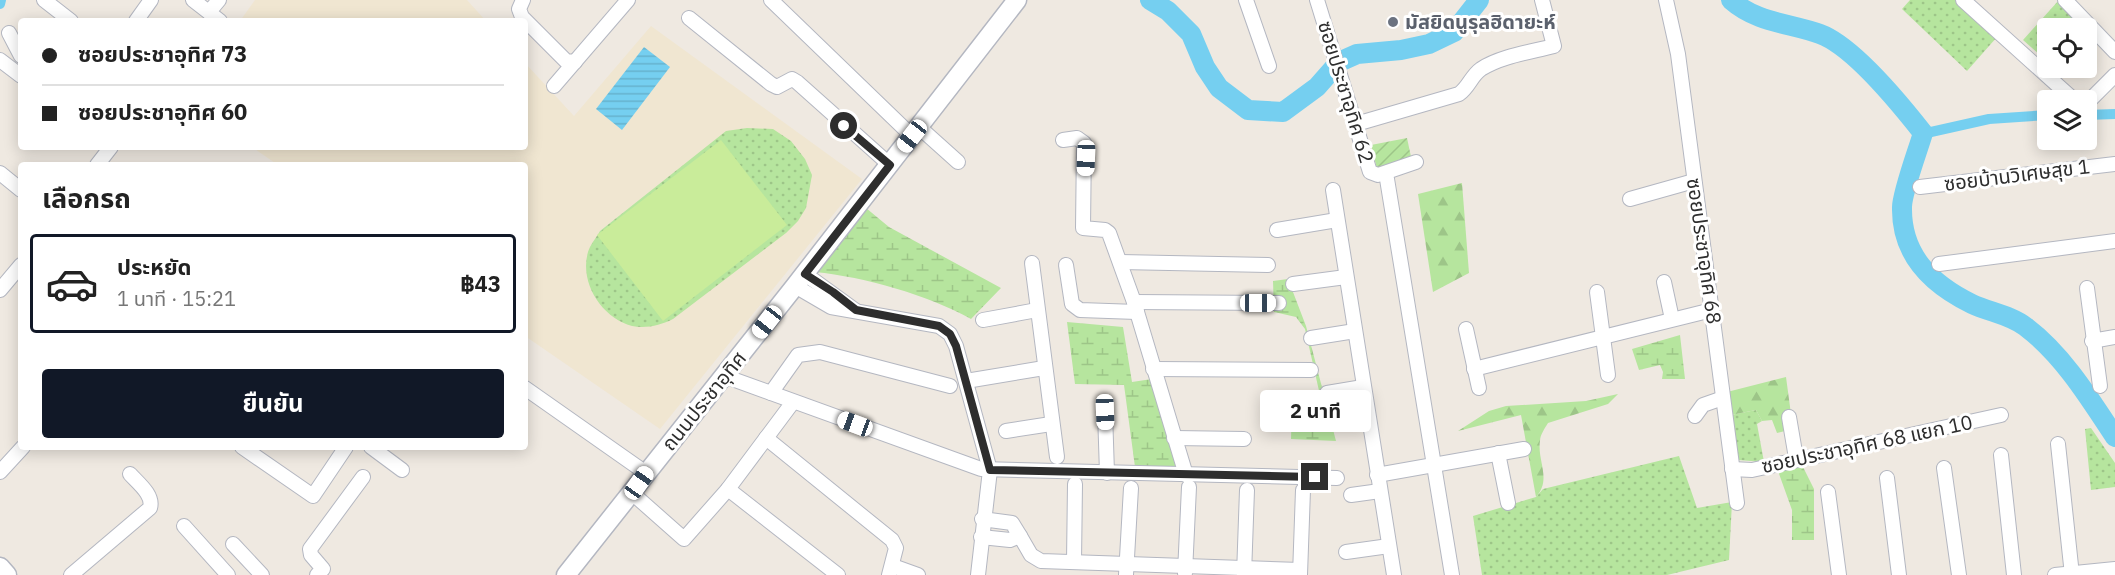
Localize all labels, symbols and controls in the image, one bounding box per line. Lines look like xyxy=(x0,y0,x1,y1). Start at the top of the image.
place label: มัสยิดนูรุลฮิดายะห์ xyxy=(1405,8,1556,35)
marker: มัสยิดนูรุลฮิดายะห์ xyxy=(1386,15,1400,29)
street label: ซอยประชาอุทิศ 62 xyxy=(1312,18,1381,166)
map controls xyxy=(2037,18,2097,150)
button: locate xyxy=(2037,18,2097,78)
text: ซอยประชาอุทิศ 73 xyxy=(78,39,247,68)
button: layers xyxy=(2037,90,2097,150)
text: ซอยประชาอุทิศ 60 xyxy=(78,97,247,126)
route start xyxy=(830,112,857,139)
car xyxy=(894,116,930,156)
car xyxy=(1076,140,1096,176)
street label: ซอยบ้านวิเศษสุข 1 xyxy=(1942,152,2092,197)
street label: ซอยประชาอุทิศ 68 xyxy=(1681,176,1728,326)
text: เลือกรถ xyxy=(42,180,131,215)
text: ประหยัด xyxy=(117,252,192,281)
icon: car xyxy=(45,257,99,311)
text: ฿43 xyxy=(460,269,501,298)
text: 1 นาที · 15:21 xyxy=(117,285,236,312)
car xyxy=(1240,294,1276,312)
car xyxy=(749,302,785,342)
street label: ถนนประชาอุทิศ xyxy=(655,345,752,456)
button: ยืนยัน xyxy=(42,369,504,438)
callout: 2 นาที xyxy=(1260,390,1370,432)
car xyxy=(1095,394,1115,430)
text: 2 นาที xyxy=(1290,397,1341,424)
street label: ซอยประชาอุทิศ 68 แยก 10 xyxy=(1759,408,1975,479)
car xyxy=(835,409,875,439)
car xyxy=(621,463,657,503)
route end xyxy=(1301,463,1328,490)

